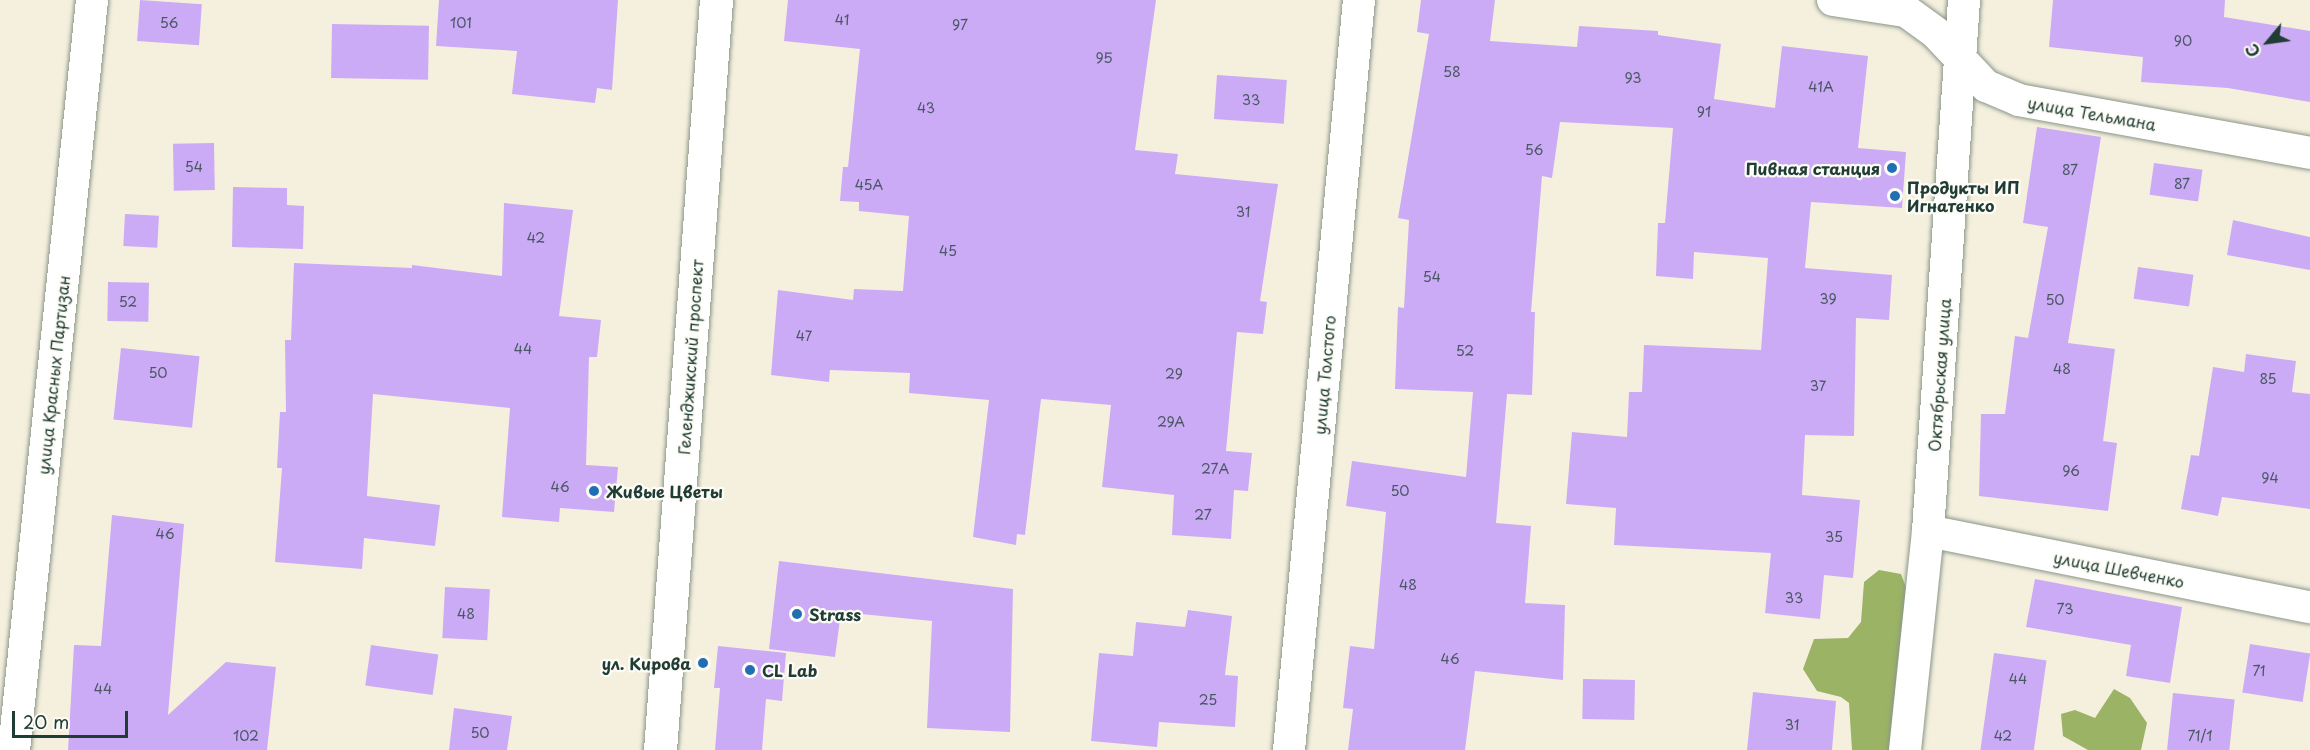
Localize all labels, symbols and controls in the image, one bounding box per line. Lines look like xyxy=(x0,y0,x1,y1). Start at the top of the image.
house number: 41 xyxy=(835,12,849,28)
north arrow xyxy=(2238,12,2298,72)
house number: 56 xyxy=(160,15,178,31)
house number: 101 xyxy=(450,15,472,31)
house number: 97 xyxy=(952,17,968,33)
house number: 90 xyxy=(2174,33,2192,49)
text: С xyxy=(2239,40,2266,62)
house number: 95 xyxy=(1095,50,1113,66)
house number: 58 xyxy=(1443,64,1461,80)
house number: 93 xyxy=(1624,70,1642,86)
house number: 41А xyxy=(1808,79,1834,95)
house number: 33 xyxy=(1242,92,1260,108)
street label: улица Тельмана xyxy=(2026,92,2158,134)
house number: 43 xyxy=(917,100,935,116)
house number: 91 xyxy=(1697,104,1711,120)
house number: 56 xyxy=(1525,142,1543,158)
place label: Пивная станция xyxy=(1746,158,1880,178)
house number: 54 xyxy=(185,159,203,175)
marker: Пивная станция xyxy=(1885,161,1899,175)
house number: 87 xyxy=(2062,162,2078,178)
house number: 87 xyxy=(2174,176,2190,192)
house number: 45А xyxy=(855,177,883,193)
place label: Продукты ИП Игнатенко xyxy=(1907,177,2020,215)
marker: Продукты ИП Игнатенко xyxy=(1888,189,1902,203)
house number: 31 xyxy=(1236,204,1250,220)
house number: 42 xyxy=(527,230,545,246)
house number: 45 xyxy=(939,243,957,259)
street label: Геленджикский проспект xyxy=(674,259,706,455)
house number: 54 xyxy=(1423,269,1441,285)
street label: улица Красных Партизан xyxy=(33,274,73,476)
house number: 39 xyxy=(1819,291,1837,307)
house number: 50 xyxy=(2045,292,2065,308)
house number: 52 xyxy=(119,294,137,310)
street label: Октябрьская улица xyxy=(1924,297,1954,453)
street label: улица Толстого xyxy=(1309,314,1339,436)
house number: 47 xyxy=(796,328,812,344)
house number: 44 xyxy=(514,341,532,357)
house number: 52 xyxy=(1456,343,1474,359)
house number: 48 xyxy=(2053,361,2071,377)
house number: 50 xyxy=(148,365,168,381)
house number: 29 xyxy=(1165,366,1183,382)
house number: 85 xyxy=(2259,371,2277,387)
house number: 37 xyxy=(1810,378,1826,394)
house number: 29А xyxy=(1157,414,1185,430)
house number: 27А xyxy=(1201,461,1229,477)
house number: 96 xyxy=(2062,463,2080,479)
house number: 94 xyxy=(2261,470,2279,486)
house number: 46 xyxy=(550,479,570,495)
place label: Живые Цветы xyxy=(606,481,722,501)
house number: 50 xyxy=(1390,483,1410,499)
marker: Живые Цветы xyxy=(587,484,601,498)
house number: 27 xyxy=(1194,507,1212,523)
house number: 46 xyxy=(155,526,175,542)
house number: 35 xyxy=(1825,529,1843,545)
street label: улица Шевченко xyxy=(2052,547,2186,591)
house number: 48 xyxy=(1399,577,1417,593)
house number: 33 xyxy=(1785,590,1803,606)
house number: 73 xyxy=(2057,601,2073,617)
place label: Strass xyxy=(809,604,861,624)
house number: 48 xyxy=(457,606,475,622)
marker: Strass xyxy=(790,607,804,621)
house number: 46 xyxy=(1440,651,1460,667)
place label: ул. Кирова xyxy=(602,653,691,673)
marker: ул. Кирова xyxy=(696,656,710,670)
place label: CL Lab xyxy=(762,660,818,680)
marker: CL Lab xyxy=(743,663,757,677)
house number: 71 xyxy=(2252,663,2266,679)
house number: 44 xyxy=(2009,671,2027,687)
house number: 44 xyxy=(94,681,112,697)
house number: 25 xyxy=(1199,692,1217,708)
scale bar xyxy=(15,699,130,737)
text: 20 m xyxy=(23,708,69,735)
house number: 31 xyxy=(1785,717,1799,733)
house number: 50 xyxy=(470,725,490,741)
house number: 102 xyxy=(233,728,259,744)
house number: 42 xyxy=(1994,728,2012,744)
house number: 71/1 xyxy=(2187,728,2213,744)

